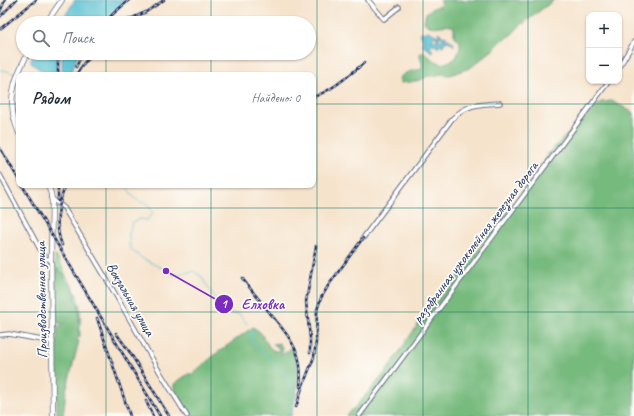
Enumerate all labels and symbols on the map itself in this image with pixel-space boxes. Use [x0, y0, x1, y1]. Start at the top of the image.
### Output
street label: разобранная узкоколейная железная дорога [409, 157, 542, 326]
street label: Производственная улица [32, 240, 51, 359]
street label: Вокзальная улица [103, 259, 159, 340]
callout: Елховка [214, 290, 293, 317]
text: Елховка [242, 295, 286, 314]
text: 1 [221, 296, 228, 312]

